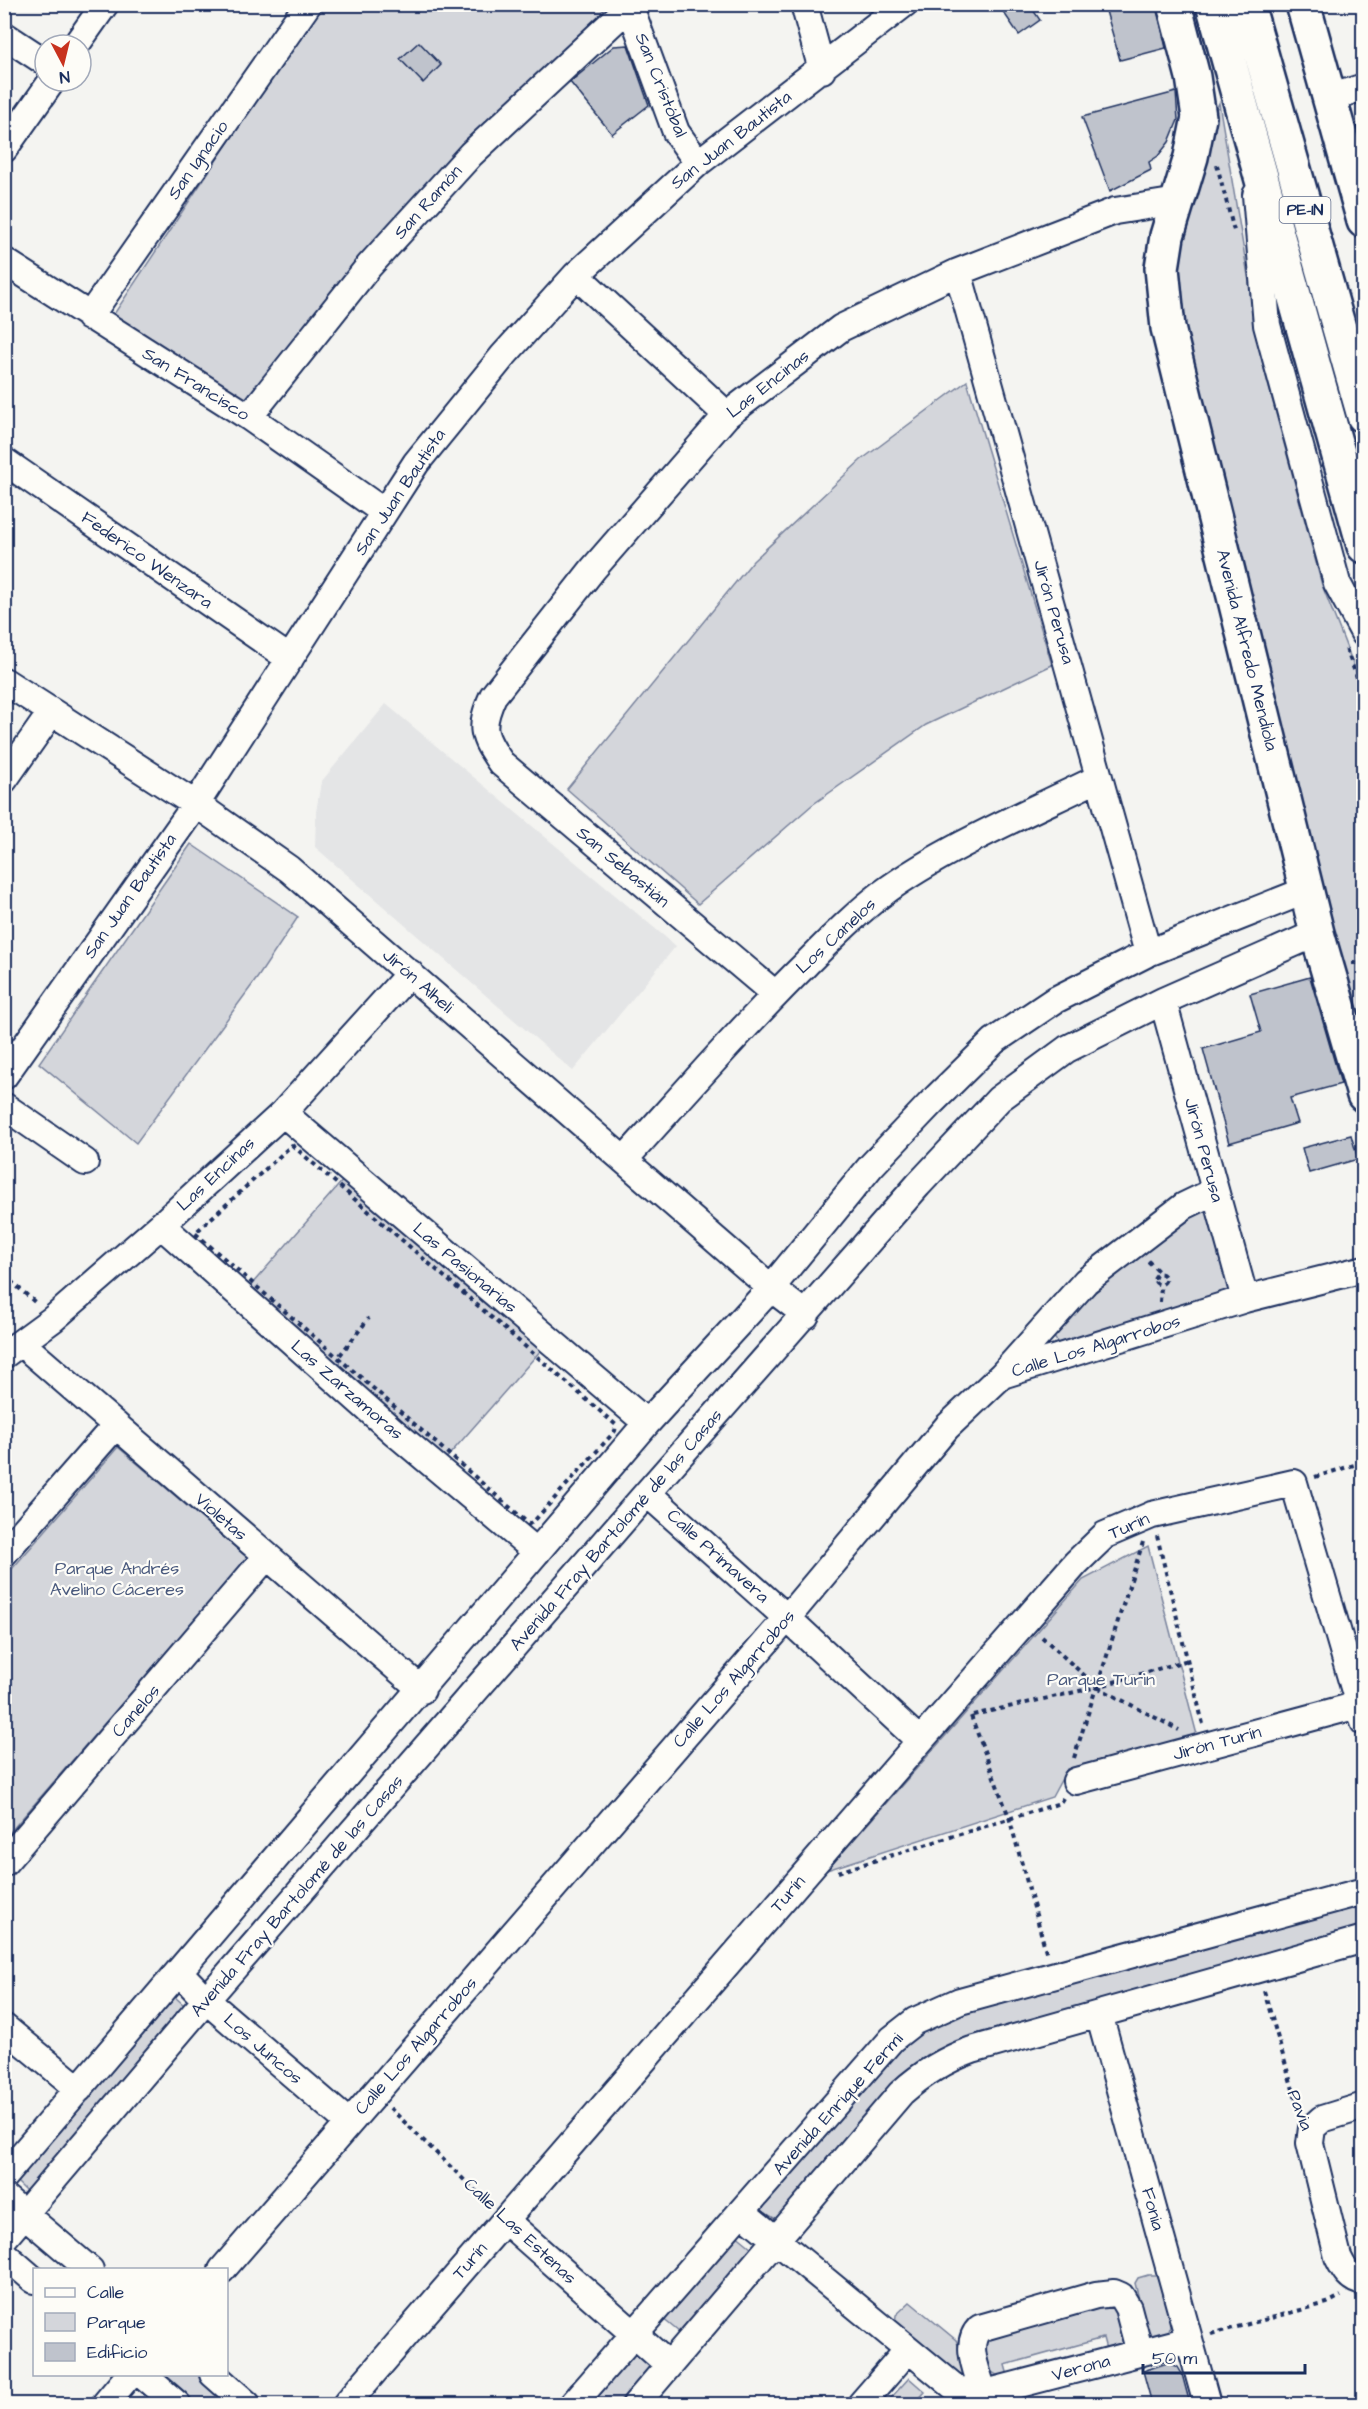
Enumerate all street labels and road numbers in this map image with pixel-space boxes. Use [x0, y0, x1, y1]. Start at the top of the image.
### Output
street label: San Cristóbal [629, 29, 693, 141]
street label: San Juan Bautista [665, 85, 797, 195]
street label: San Ignacio [162, 115, 235, 205]
street label: San Ramón [388, 159, 468, 245]
road number: PE-1N [1280, 197, 1330, 223]
street label: San Francisco [138, 341, 254, 427]
street label: Las Encinas [721, 344, 815, 424]
street label: San Juan Bautista [348, 424, 452, 560]
street label: Federico Wenzara [76, 505, 218, 615]
street label: Avenida Alfredo Mendiola [1210, 547, 1284, 753]
street label: Jirón Perusa [1027, 557, 1081, 667]
street label: San Sebastián [571, 821, 675, 913]
street label: San Juan Bautista [77, 828, 183, 964]
street label: Los Canelos [790, 892, 882, 980]
street label: Jirón Alheli [377, 943, 459, 1019]
street label: Jirón Perusa [1178, 1095, 1230, 1205]
street label: Las Encinas [171, 1131, 261, 1217]
street label: Las Pasionarias [407, 1217, 523, 1319]
street label: Calle Los Algarrobos [1008, 1308, 1184, 1385]
street label: Las Zarzamoras [285, 1334, 409, 1446]
street label: Avenida Fray Bartolomé de las Casas [504, 1404, 729, 1657]
street label: Violetas [189, 1487, 253, 1547]
street label: Calle Primavera [661, 1503, 775, 1609]
street label: Turín [1105, 1506, 1153, 1546]
street label: Calle Los Algarrobos [667, 1605, 802, 1754]
street label: Canelos [106, 1679, 166, 1743]
street label: Jirón Turín [1170, 1719, 1264, 1767]
street label: Avenida Fray Bartolomé de las Casas [185, 1770, 410, 2023]
street label: Turín [765, 1870, 811, 1918]
street label: Calle Los Algarrobos [349, 1972, 484, 2121]
street label: Los Juncos [218, 2008, 308, 2090]
street label: Avenida Enrique Fermi [767, 2027, 909, 2181]
street label: Pavia [1281, 2086, 1319, 2134]
street label: Calle Las Estenas [458, 2172, 582, 2290]
street label: Fonia [1135, 2185, 1171, 2233]
street label: Turín [447, 2237, 493, 2285]
street label: Verona [1049, 2348, 1113, 2388]

